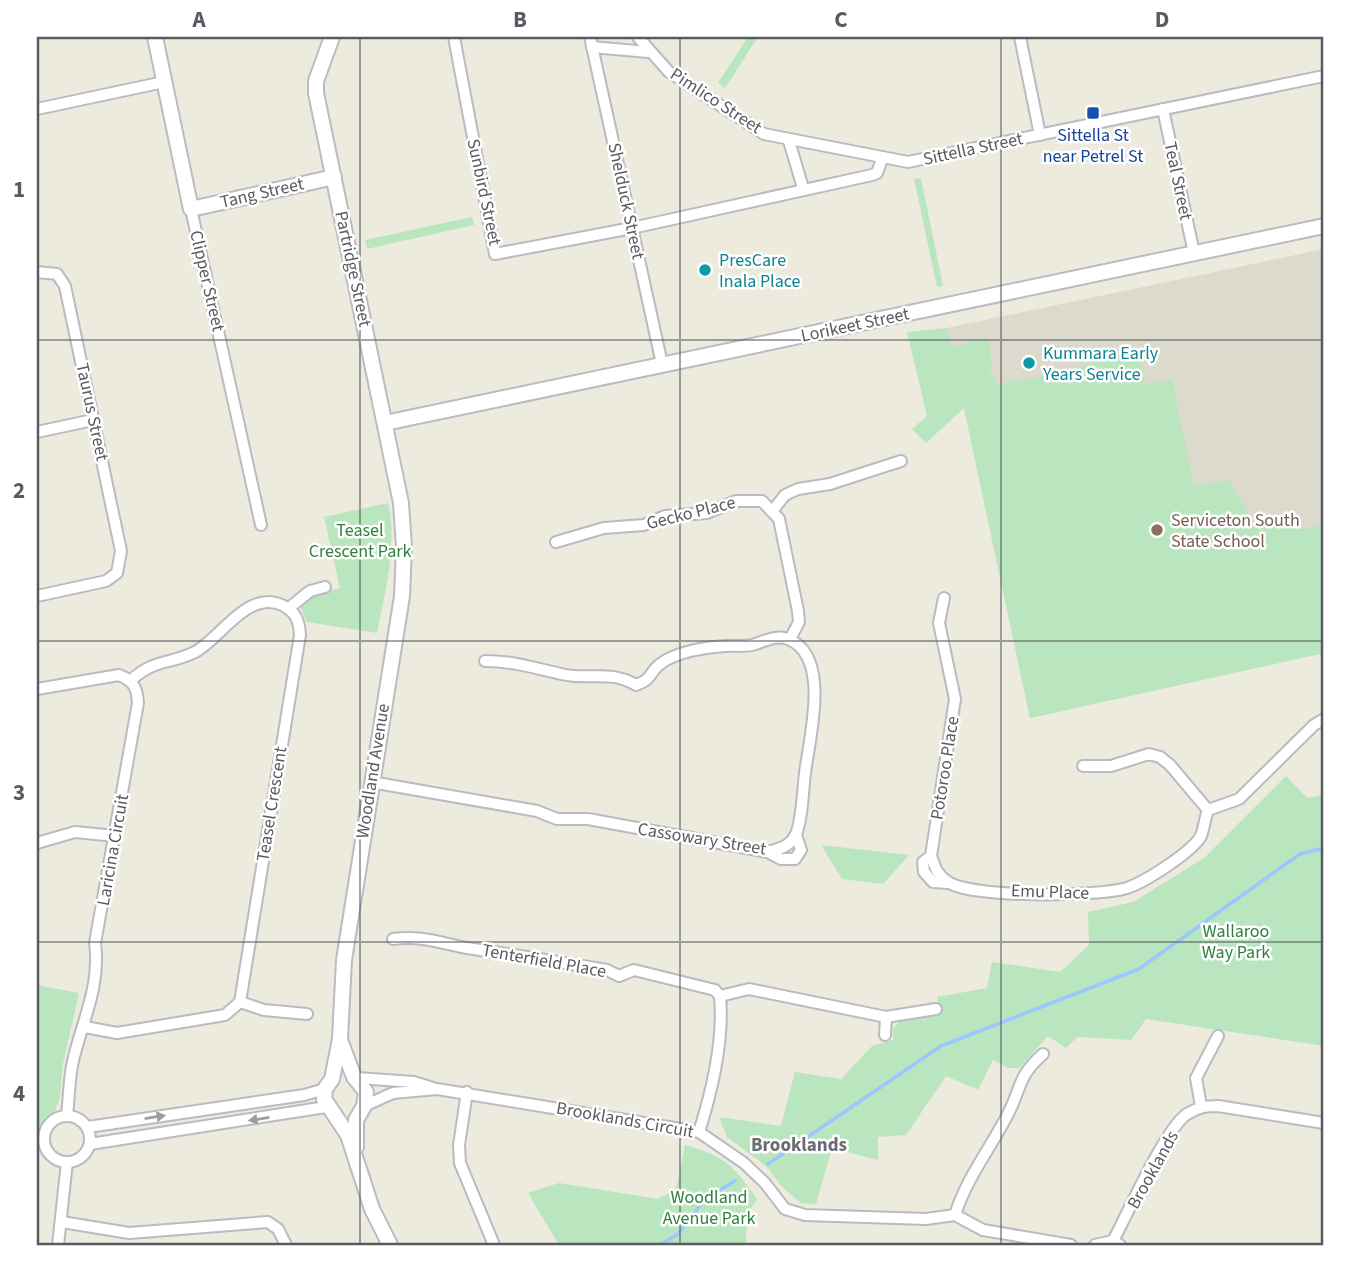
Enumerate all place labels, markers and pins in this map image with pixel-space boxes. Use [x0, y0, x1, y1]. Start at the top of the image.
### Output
marker: Sittella St near Petrel St [1085, 105, 1101, 121]
place label: Sittella St near Petrel St [1043, 123, 1143, 169]
place label: PresCare Inala Place [719, 248, 801, 294]
marker: PresCare Inala Place [697, 262, 713, 278]
place label: Kummara Early Years Service [1042, 341, 1159, 387]
marker: Kummara Early Years Service [1021, 355, 1037, 371]
place label: Serviceton South State School [1171, 508, 1300, 554]
marker: Serviceton South State School [1149, 522, 1165, 538]

